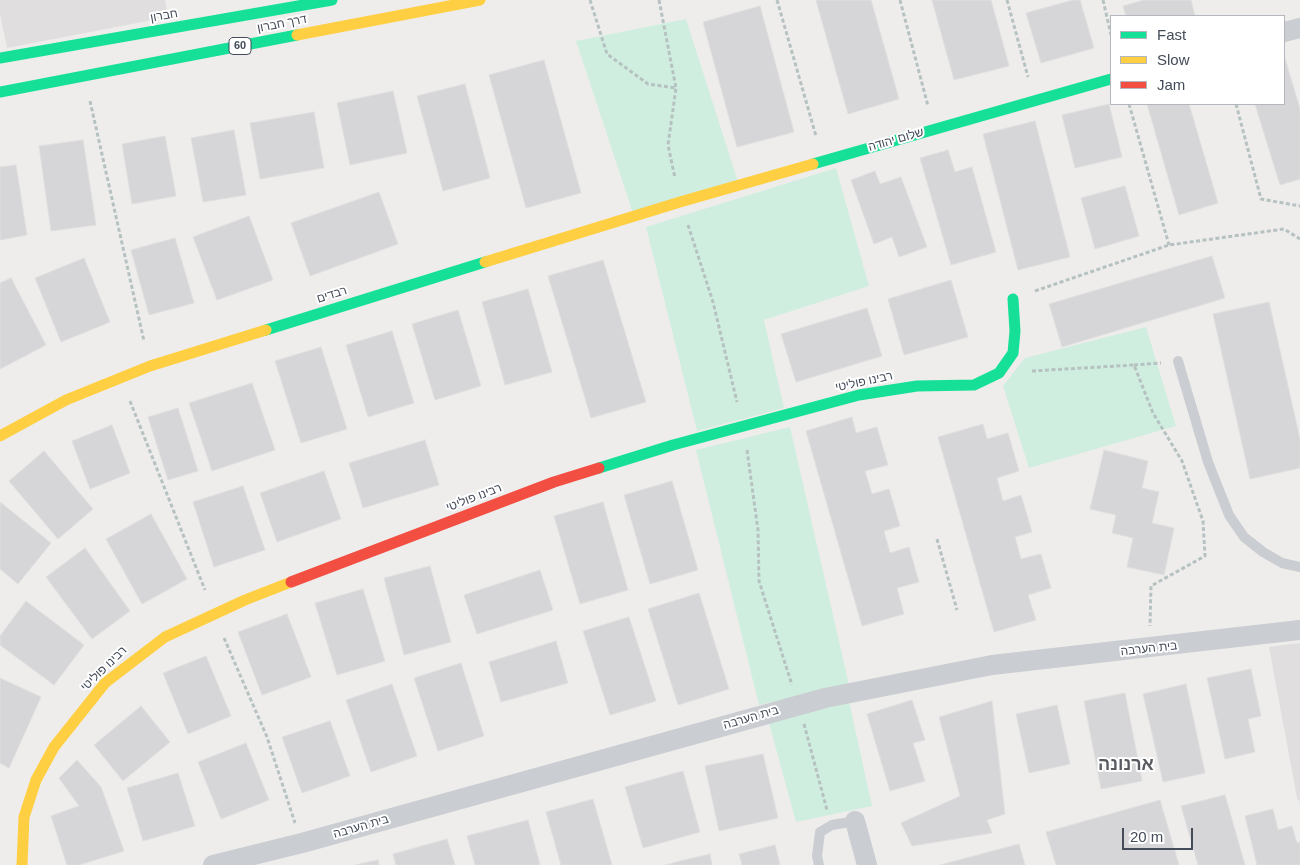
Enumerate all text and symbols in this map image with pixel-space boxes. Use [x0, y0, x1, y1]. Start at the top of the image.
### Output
street label: חברון [149, 7, 179, 25]
street label: דרך חברון [256, 12, 308, 36]
legend [1110, 15, 1285, 105]
text: Fast [1157, 26, 1186, 43]
road number: 60 [229, 37, 251, 54]
text: Slow [1157, 51, 1190, 68]
text: Jam [1157, 76, 1185, 93]
street label: שלום יהודה [867, 125, 925, 155]
street label: רבדים [315, 284, 349, 306]
street label: רבינו פוליטי [834, 369, 894, 395]
street label: רבינו פוליטי [444, 481, 504, 515]
street label: בית הערבה [1120, 639, 1178, 659]
street label: רבינו פוליטי [78, 644, 130, 694]
street label: בית הערבה [722, 703, 780, 733]
district label: ארנונה [1098, 754, 1154, 776]
street label: בית הערבה [332, 812, 390, 842]
scale bar [1125, 818, 1196, 850]
text: 20 m [1130, 828, 1163, 845]

